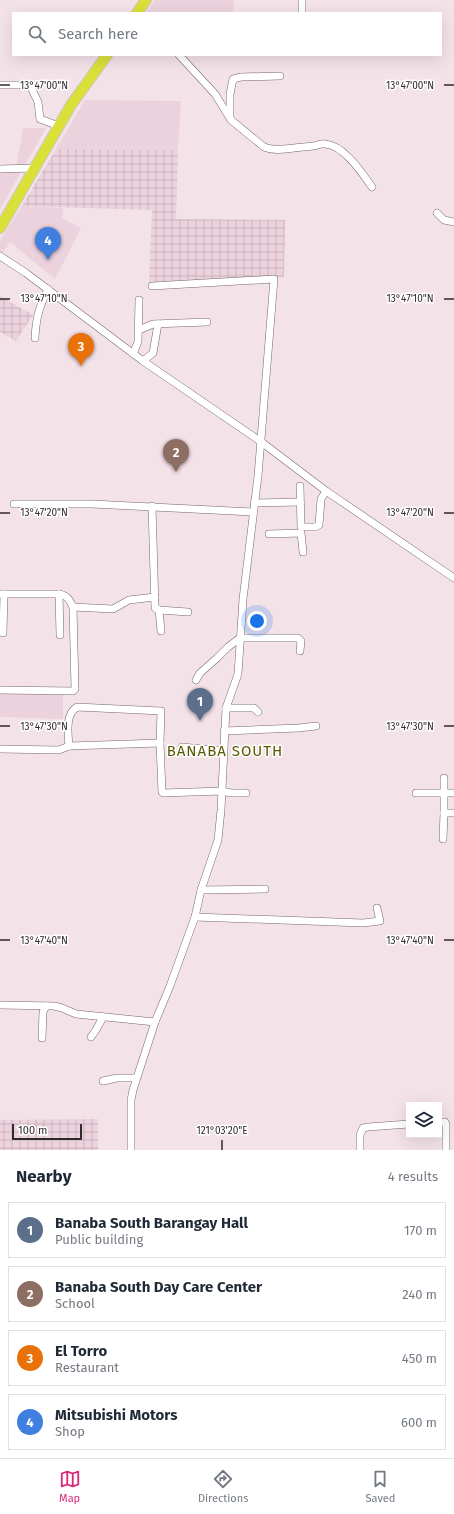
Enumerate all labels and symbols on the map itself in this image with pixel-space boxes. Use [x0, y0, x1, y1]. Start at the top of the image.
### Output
text: 13°47'00"N [20, 80, 68, 92]
text: 13°47'00"N [386, 80, 434, 92]
pin: 4 [35, 227, 61, 260]
text: 13°47'10"N [21, 293, 67, 305]
text: 13°47'10"N [387, 293, 433, 305]
pin: 3 [68, 333, 94, 366]
pin: 2 [163, 439, 189, 472]
text: 13°47'20"N [20, 507, 68, 519]
text: 13°47'20"N [386, 507, 434, 519]
your location [247, 611, 267, 631]
pin: 1 [187, 688, 213, 721]
text: 13°47'30"N [20, 721, 68, 733]
text: 13°47'30"N [386, 721, 434, 733]
district label: BANABA SOUTH [167, 742, 283, 760]
text: 13°47'40"N [20, 935, 68, 947]
text: 13°47'40"N [386, 935, 434, 947]
scale bar [12, 1122, 82, 1141]
text: 121°03'20"E [196, 1125, 248, 1137]

